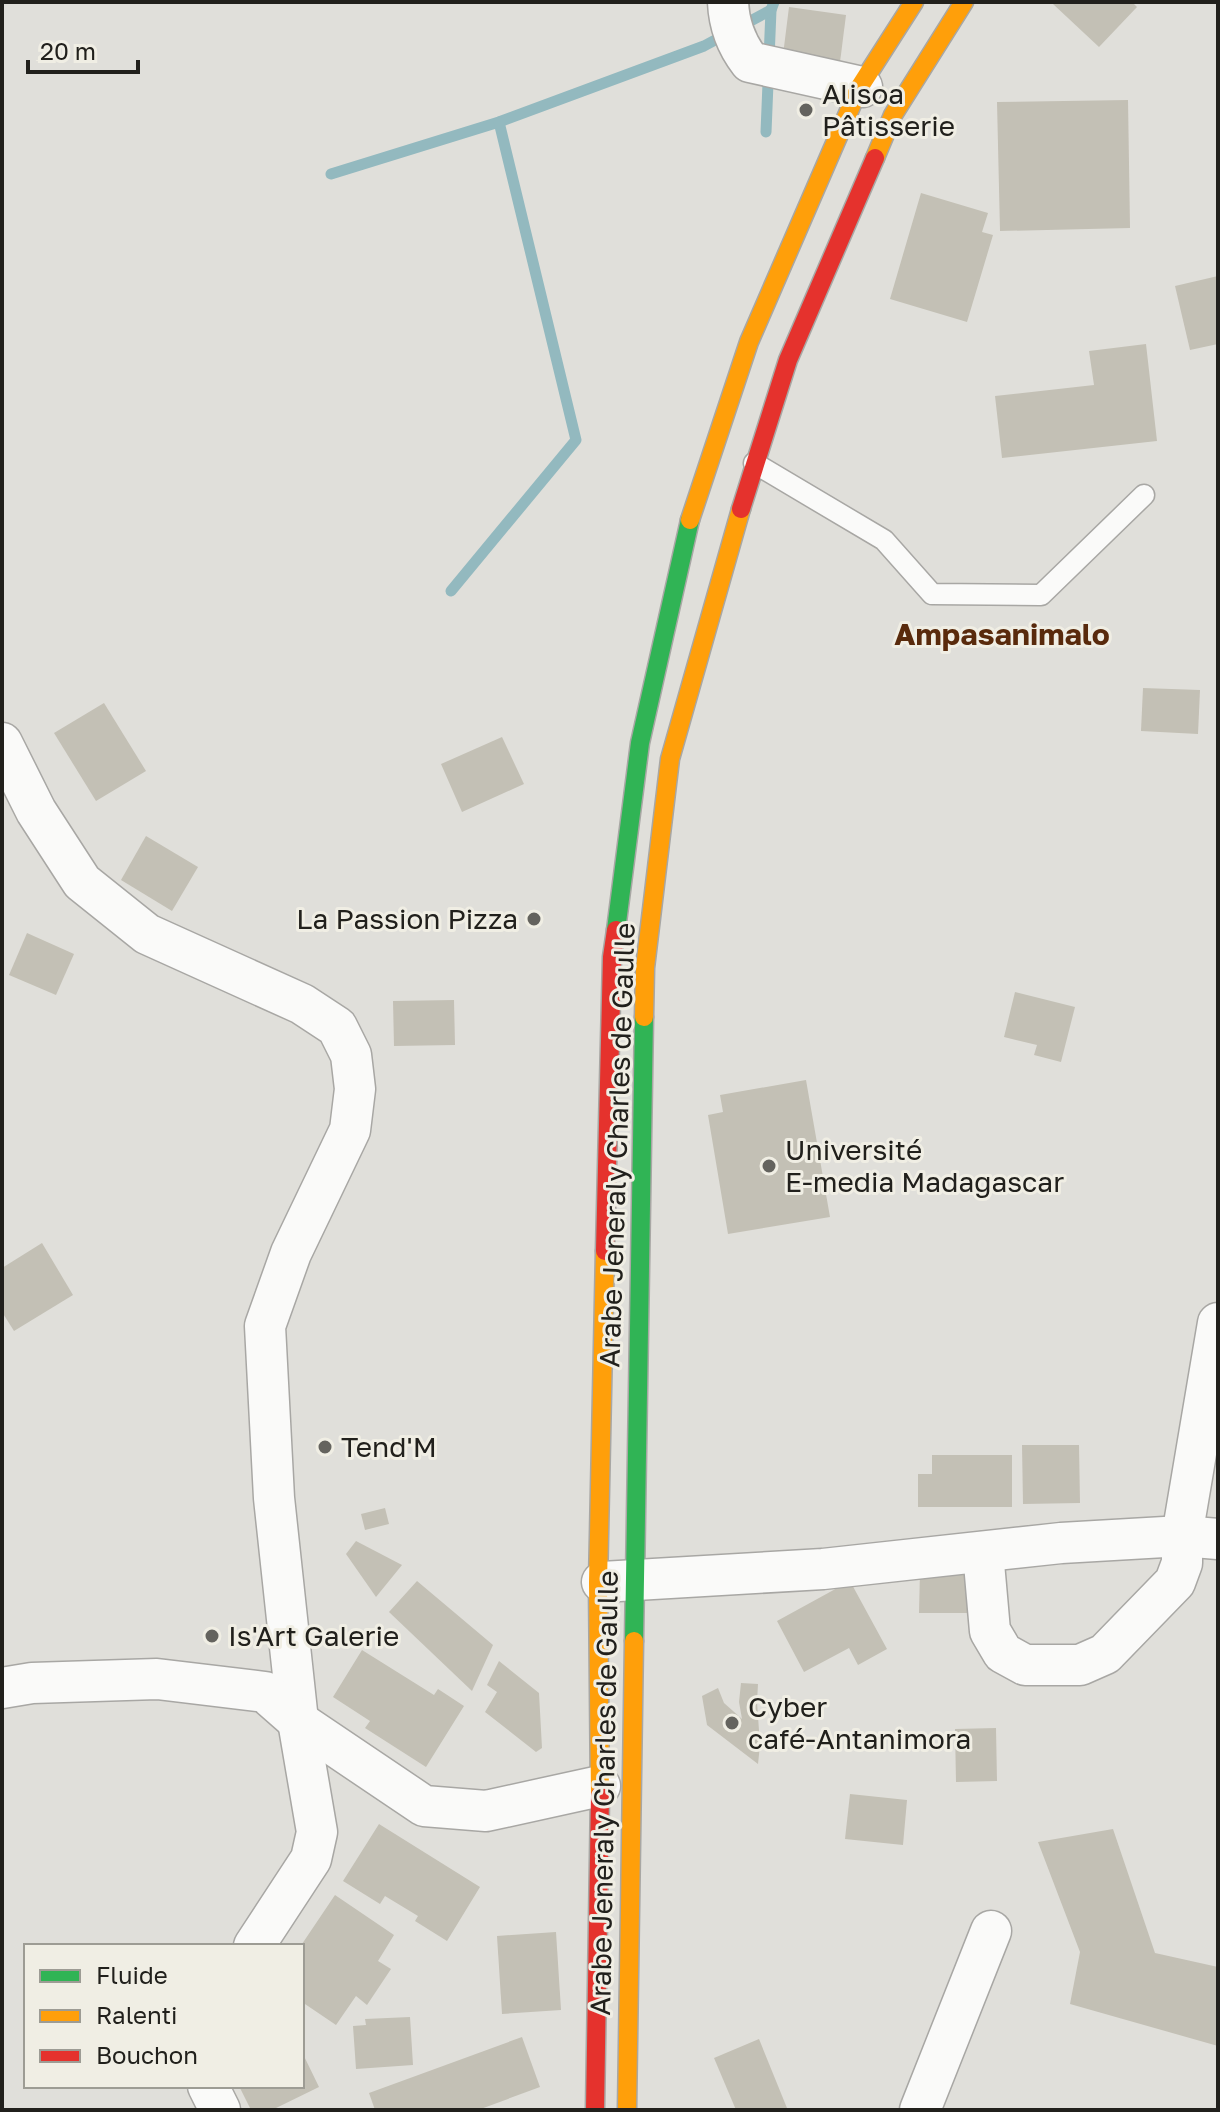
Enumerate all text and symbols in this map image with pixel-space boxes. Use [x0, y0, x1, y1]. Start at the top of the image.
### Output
scale bar [28, 24, 138, 74]
text: 20 m [40, 36, 96, 65]
place label: Alisoa Pâtisserie [822, 77, 955, 142]
marker: Alisoa Pâtisserie [797, 101, 815, 119]
district label: Ampasanimalo [894, 616, 1110, 652]
place label: La Passion Pizza [296, 902, 518, 935]
marker: La Passion Pizza [525, 910, 543, 928]
street label: Arabe Jeneraly Charles de Gaulle [592, 922, 641, 1368]
place label: Université E-media Madagascar [785, 1133, 1064, 1198]
marker: Université E-media Madagascar [760, 1157, 778, 1175]
place label: Tend'M [341, 1430, 437, 1463]
marker: Tend'M [316, 1438, 334, 1456]
street label: Arabe Jeneraly Charles de Gaulle [583, 1570, 624, 2016]
place label: Is'Art Galerie [228, 1619, 399, 1652]
marker: Is'Art Galerie [203, 1627, 221, 1645]
place label: Cyber café-Antanimora [748, 1690, 971, 1755]
marker: Cyber café-Antanimora [723, 1714, 741, 1732]
legend [24, 1944, 304, 2088]
text: Fluide [96, 1960, 168, 1989]
text: Ralenti [96, 2000, 178, 2029]
text: Bouchon [96, 2040, 198, 2069]

